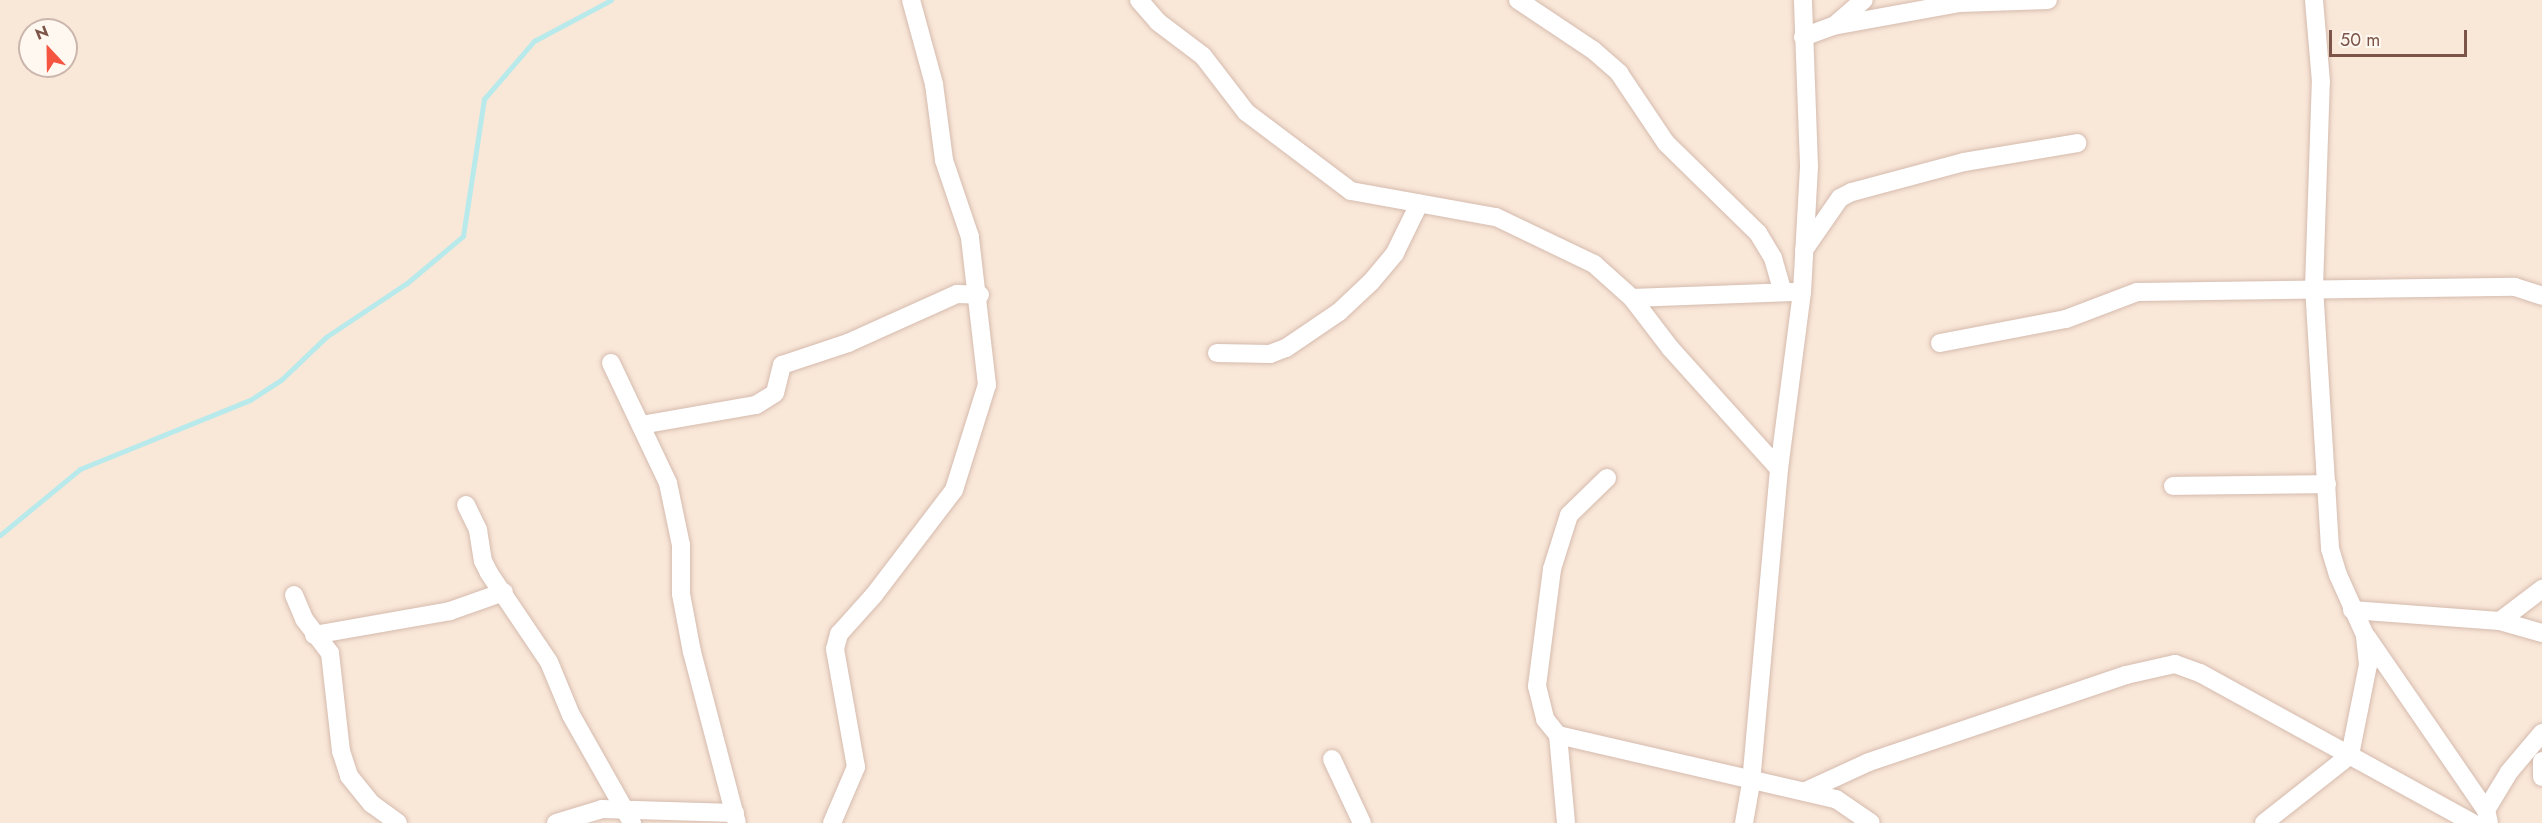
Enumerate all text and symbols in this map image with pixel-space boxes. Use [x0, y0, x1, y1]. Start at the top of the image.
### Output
north arrow [18, 18, 78, 78]
scale bar [2332, 18, 2470, 56]
text: N [32, 20, 52, 46]
text: 50 m [2340, 27, 2380, 53]

